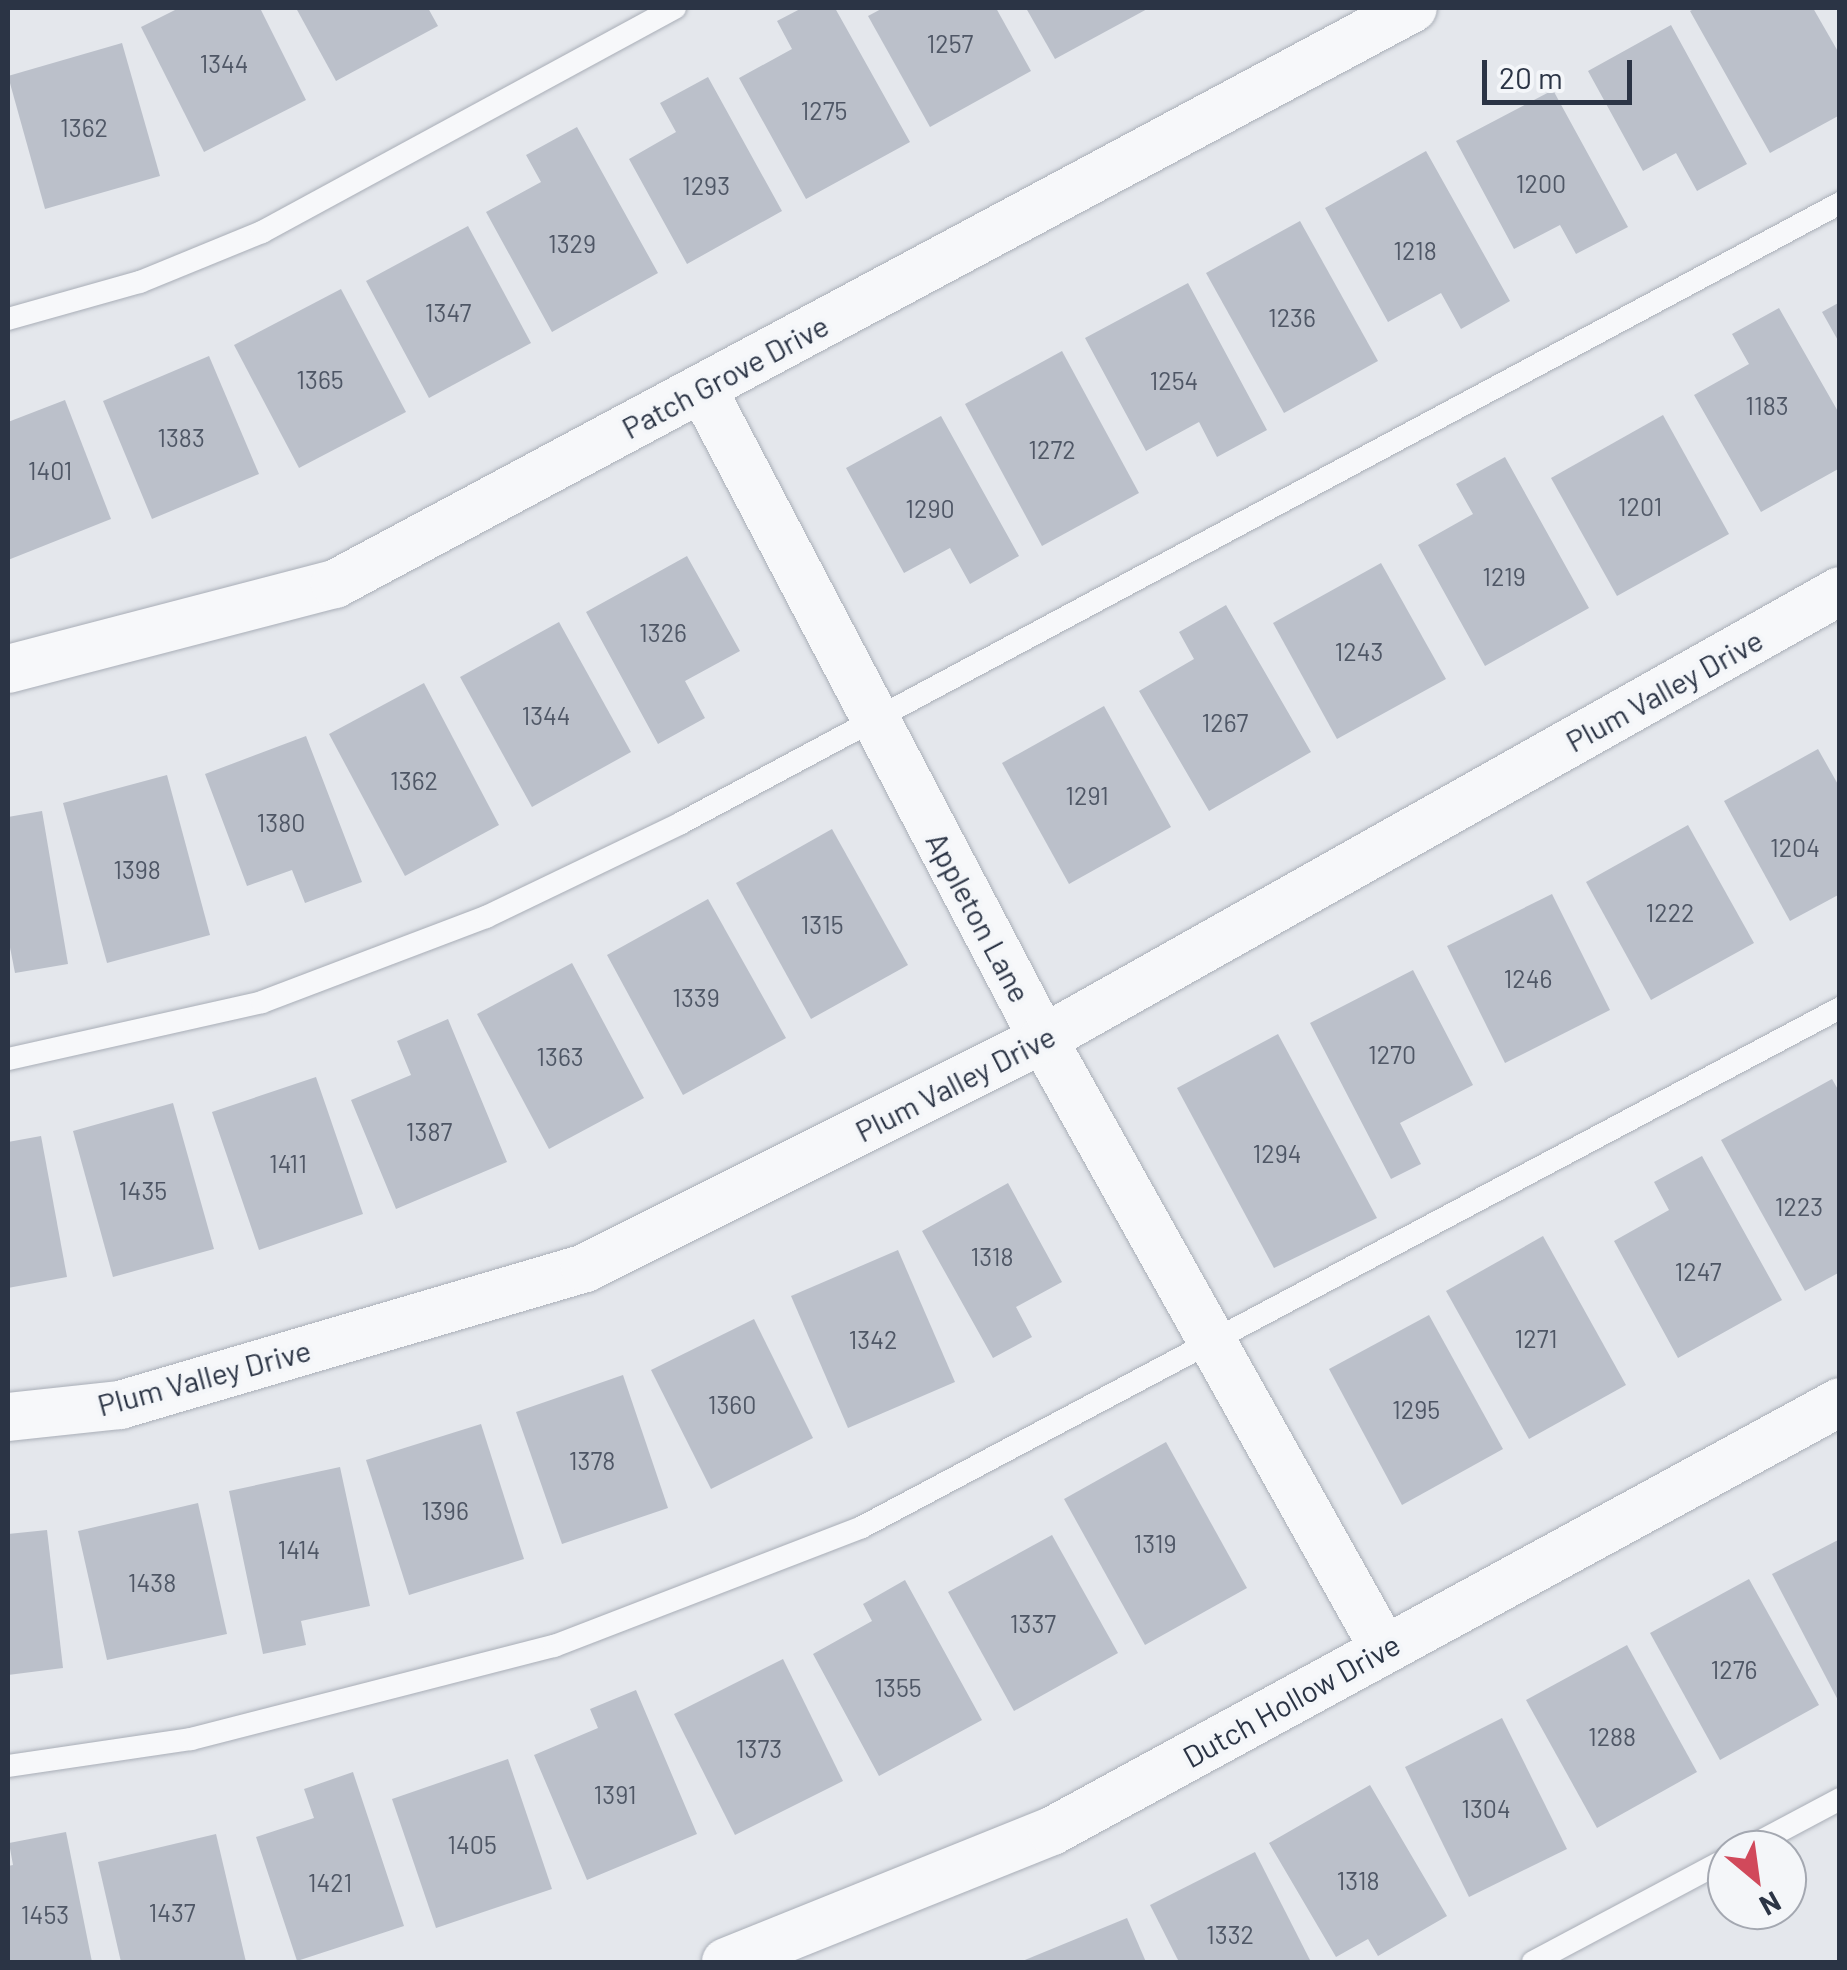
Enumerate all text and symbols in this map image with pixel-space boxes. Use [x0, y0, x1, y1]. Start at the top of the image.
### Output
house number: 1257 [927, 28, 973, 58]
scale bar [1487, 40, 1637, 102]
house number: 1344 [199, 48, 249, 78]
text: 20 m [1499, 59, 1563, 95]
house number: 1275 [801, 95, 847, 125]
house number: 1362 [60, 112, 108, 142]
house number: 1200 [1516, 168, 1566, 198]
house number: 1293 [682, 170, 730, 200]
house number: 1329 [548, 228, 596, 258]
house number: 1218 [1393, 235, 1437, 265]
house number: 1347 [425, 297, 471, 327]
house number: 1236 [1268, 302, 1316, 332]
street label: Patch Grove Drive [616, 306, 834, 446]
house number: 1365 [296, 364, 344, 394]
house number: 1254 [1150, 365, 1198, 395]
house number: 1183 [1745, 390, 1789, 420]
house number: 1383 [157, 422, 205, 452]
house number: 1272 [1028, 434, 1076, 464]
house number: 1401 [28, 455, 72, 485]
house number: 1201 [1618, 491, 1662, 521]
house number: 1290 [905, 493, 955, 523]
house number: 1219 [1482, 561, 1526, 591]
house number: 1326 [639, 617, 687, 647]
street label: Plum Valley Drive [1559, 621, 1769, 759]
house number: 1243 [1335, 636, 1383, 666]
house number: 1344 [521, 700, 571, 730]
house number: 1267 [1202, 707, 1248, 737]
house number: 1362 [390, 765, 438, 795]
house number: 1291 [1065, 780, 1109, 810]
house number: 1380 [257, 807, 305, 837]
street label: Appleton Lane [919, 826, 1039, 1008]
house number: 1204 [1770, 832, 1820, 862]
house number: 1398 [113, 854, 161, 884]
house number: 1222 [1646, 897, 1694, 927]
house number: 1315 [800, 909, 844, 939]
house number: 1246 [1504, 963, 1552, 993]
house number: 1339 [672, 982, 720, 1012]
street label: Plum Valley Drive [849, 1017, 1061, 1149]
house number: 1270 [1368, 1039, 1416, 1069]
house number: 1363 [536, 1041, 584, 1071]
house number: 1387 [406, 1116, 452, 1146]
house number: 1294 [1253, 1138, 1301, 1168]
house number: 1411 [269, 1148, 307, 1178]
house number: 1435 [119, 1175, 167, 1205]
house number: 1223 [1775, 1191, 1823, 1221]
house number: 1318 [970, 1241, 1014, 1271]
house number: 1247 [1675, 1256, 1721, 1286]
house number: 1271 [1515, 1323, 1557, 1353]
house number: 1342 [849, 1324, 897, 1354]
street label: Plum Valley Drive [93, 1331, 315, 1423]
house number: 1360 [708, 1389, 756, 1419]
house number: 1295 [1392, 1394, 1440, 1424]
house number: 1378 [569, 1445, 615, 1475]
house number: 1396 [421, 1495, 469, 1525]
house number: 1319 [1133, 1528, 1177, 1558]
house number: 1414 [278, 1534, 320, 1564]
house number: 1438 [128, 1567, 176, 1597]
house number: 1337 [1010, 1608, 1056, 1638]
street label: Dutch Hollow Drive [1176, 1625, 1406, 1775]
house number: 1276 [1711, 1654, 1757, 1684]
house number: 1355 [874, 1672, 922, 1702]
house number: 1288 [1588, 1721, 1636, 1751]
house number: 1373 [736, 1733, 782, 1763]
house number: 1391 [594, 1779, 636, 1809]
house number: 1304 [1461, 1793, 1511, 1823]
house number: 1405 [447, 1829, 497, 1859]
north arrow [1707, 1830, 1807, 1930]
house number: 1318 [1336, 1865, 1380, 1895]
house number: 1421 [308, 1867, 352, 1897]
text: N [1754, 1885, 1787, 1924]
house number: 1437 [148, 1897, 196, 1927]
house number: 1453 [21, 1899, 69, 1929]
house number: 1332 [1206, 1919, 1254, 1949]

